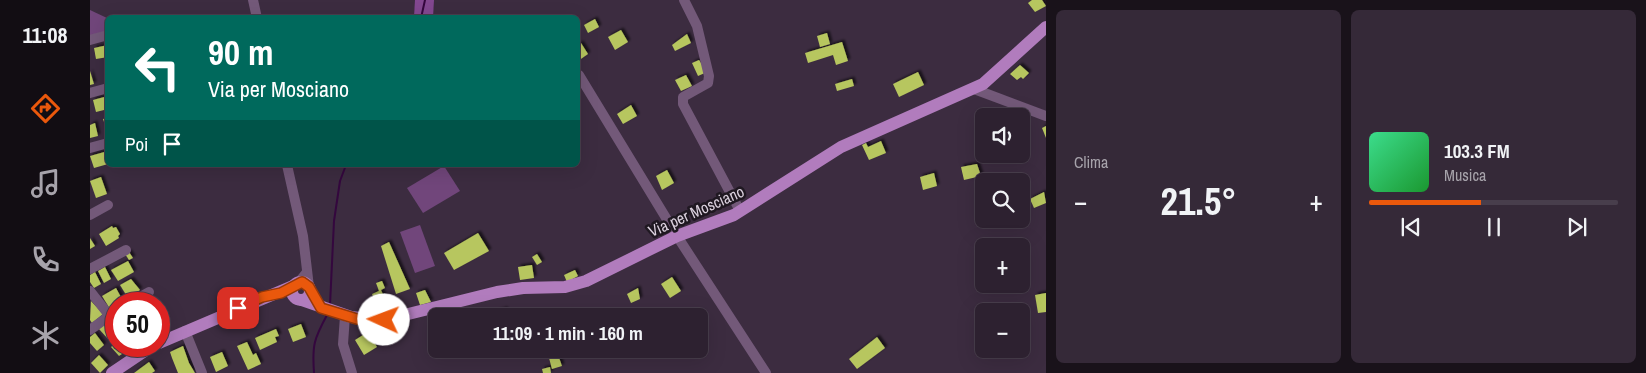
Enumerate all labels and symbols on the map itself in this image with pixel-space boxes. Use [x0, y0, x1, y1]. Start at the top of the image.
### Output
street label: Via per Mosciano [645, 180, 747, 242]
pin [217, 287, 259, 329]
speed limit sign: 50 [105, 292, 170, 357]
position arrow [357, 293, 409, 345]

